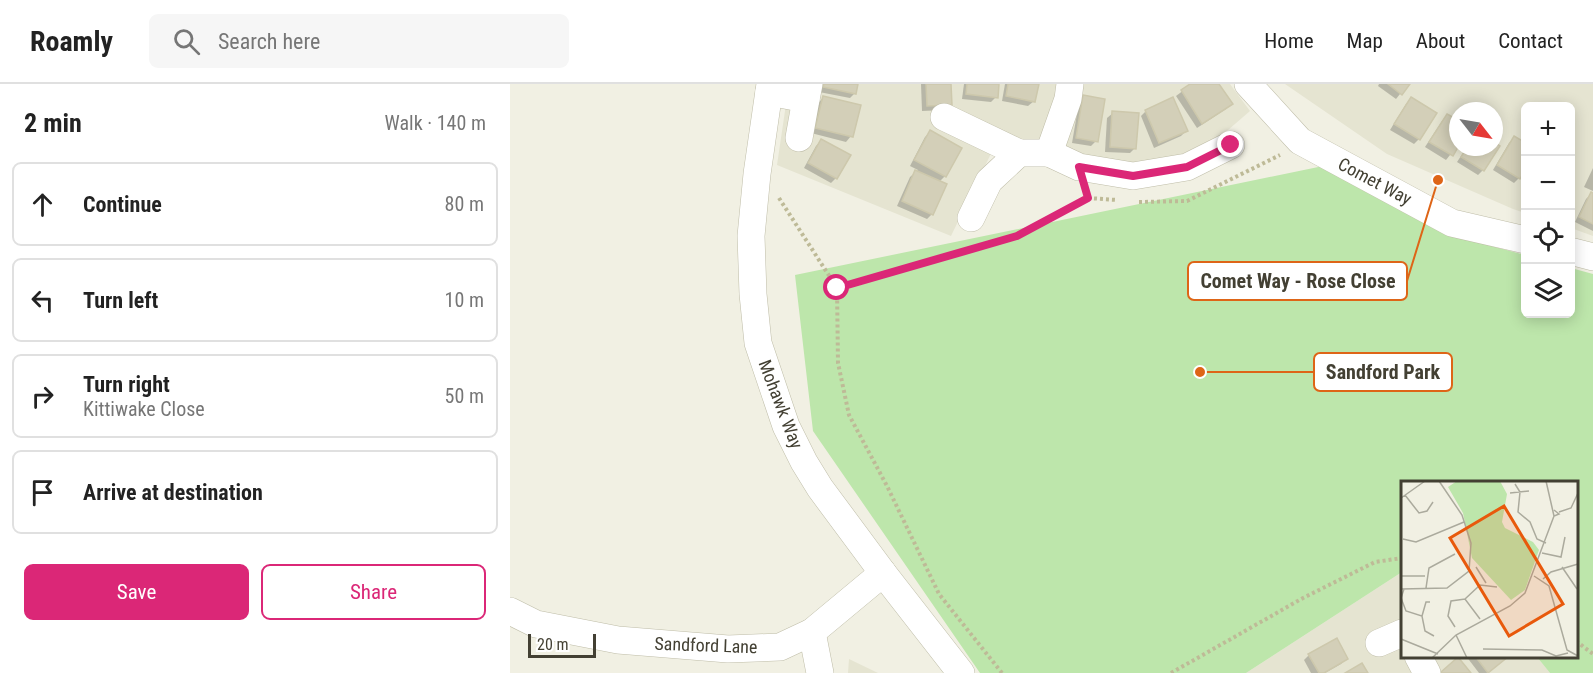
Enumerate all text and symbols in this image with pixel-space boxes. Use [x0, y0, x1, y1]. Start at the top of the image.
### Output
search box [149, 14, 569, 68]
text: Roamly [30, 25, 113, 58]
icon: search [170, 25, 203, 58]
text: Search here [218, 29, 320, 54]
text: Home [1264, 29, 1314, 53]
text: Map [1347, 29, 1383, 53]
text: About [1416, 29, 1465, 53]
text: Contact [1498, 29, 1563, 53]
north arrow [1449, 102, 1503, 156]
map controls [1521, 102, 1575, 318]
button: + [1521, 102, 1575, 156]
text: 2 min [24, 108, 82, 138]
text: Walk · 140 m [385, 111, 486, 135]
route end [1217, 131, 1243, 157]
street label: Comet Way [1335, 153, 1416, 209]
button: − [1521, 156, 1575, 210]
icon: ahead [26, 188, 59, 221]
text: Continue [83, 192, 162, 217]
text: 80 m [445, 192, 484, 216]
button: locate [1521, 210, 1575, 264]
callout: Comet Way - Rose Close [1188, 262, 1407, 300]
button: layers [1521, 264, 1575, 318]
text: Comet Way - Rose Close [1200, 269, 1396, 293]
route start [823, 274, 849, 300]
icon: left [26, 284, 59, 317]
text: Turn left [83, 288, 158, 313]
text: 10 m [445, 288, 484, 312]
callout: Sandford Park [1314, 353, 1452, 391]
street label: Mohawk Way [754, 357, 808, 452]
text: Sandford Park [1326, 360, 1441, 384]
text: Turn right [83, 372, 170, 397]
icon: right [26, 380, 59, 413]
text: 50 m [445, 384, 484, 408]
text: Kittiwake Close [83, 397, 205, 421]
icon: arrive [26, 476, 59, 509]
text: Arrive at destination [83, 480, 263, 505]
inset map [1401, 481, 1578, 658]
button: Save [24, 564, 249, 620]
button: Share [261, 564, 486, 620]
scale bar [528, 631, 596, 658]
street label: Sandford Lane [654, 633, 758, 657]
text: 20 m [537, 635, 569, 654]

